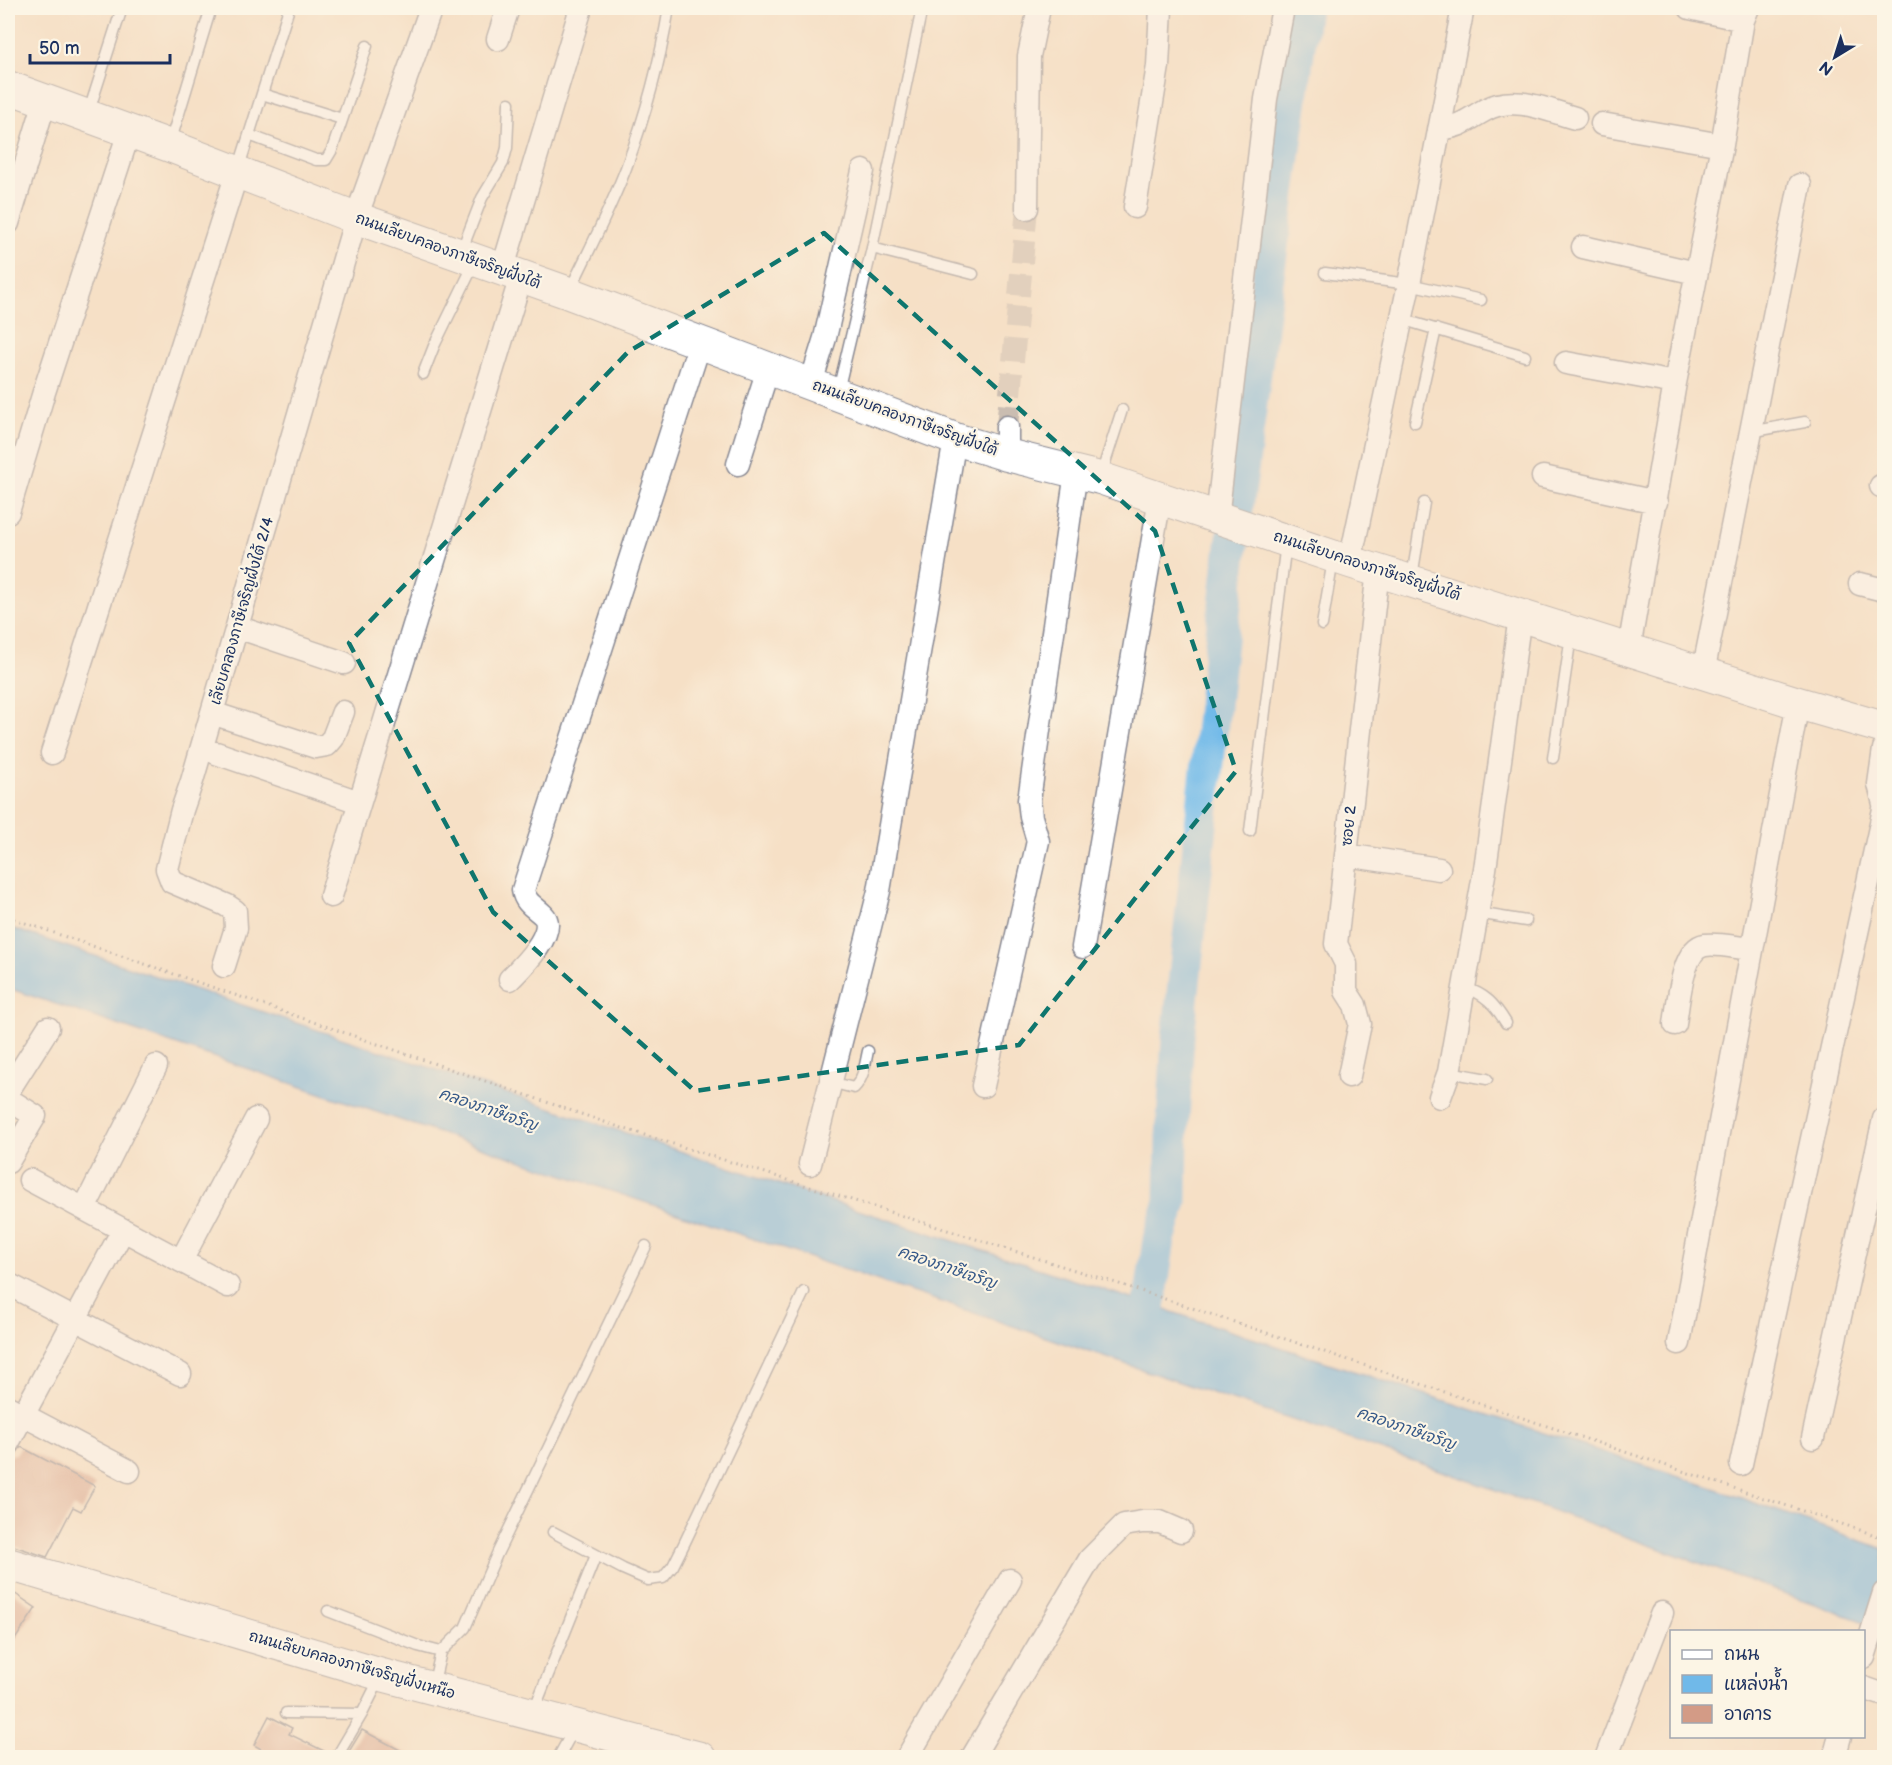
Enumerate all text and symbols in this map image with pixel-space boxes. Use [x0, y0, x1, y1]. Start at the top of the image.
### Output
scale bar [30, 27, 170, 65]
north arrow [1805, 27, 1865, 87]
text: 50 m [39, 38, 80, 59]
text: N [1816, 56, 1837, 79]
street label: ถนนเลียบคลองภาษีเจริญฝั่งใต้ [353, 205, 545, 293]
street label: ถนนเลียบคลองภาษีเจริญฝั่งใต้ [810, 372, 1002, 460]
street label: เลียบคลองภาษีเจริญฝั่งใต้ 2/4 [202, 514, 278, 707]
street label: ถนนเลียบคลองภาษีเจริญฝั่งใต้ [1271, 523, 1464, 605]
street label: ซอย 2 [1337, 805, 1361, 847]
water label: คลองภาษีเจริญ [436, 1083, 542, 1136]
water label: คลองภาษีเจริญ [895, 1241, 1001, 1294]
water label: คลองภาษีเจริญ [1354, 1402, 1460, 1455]
street label: ถนนเลียบคลองภาษีเจริญฝั่งเหนือ [247, 1622, 458, 1704]
legend [1670, 1630, 1865, 1738]
text: ถนน [1724, 1644, 1759, 1665]
text: แหล่งน้ำ [1724, 1667, 1788, 1695]
text: อาคาร [1724, 1704, 1772, 1725]

